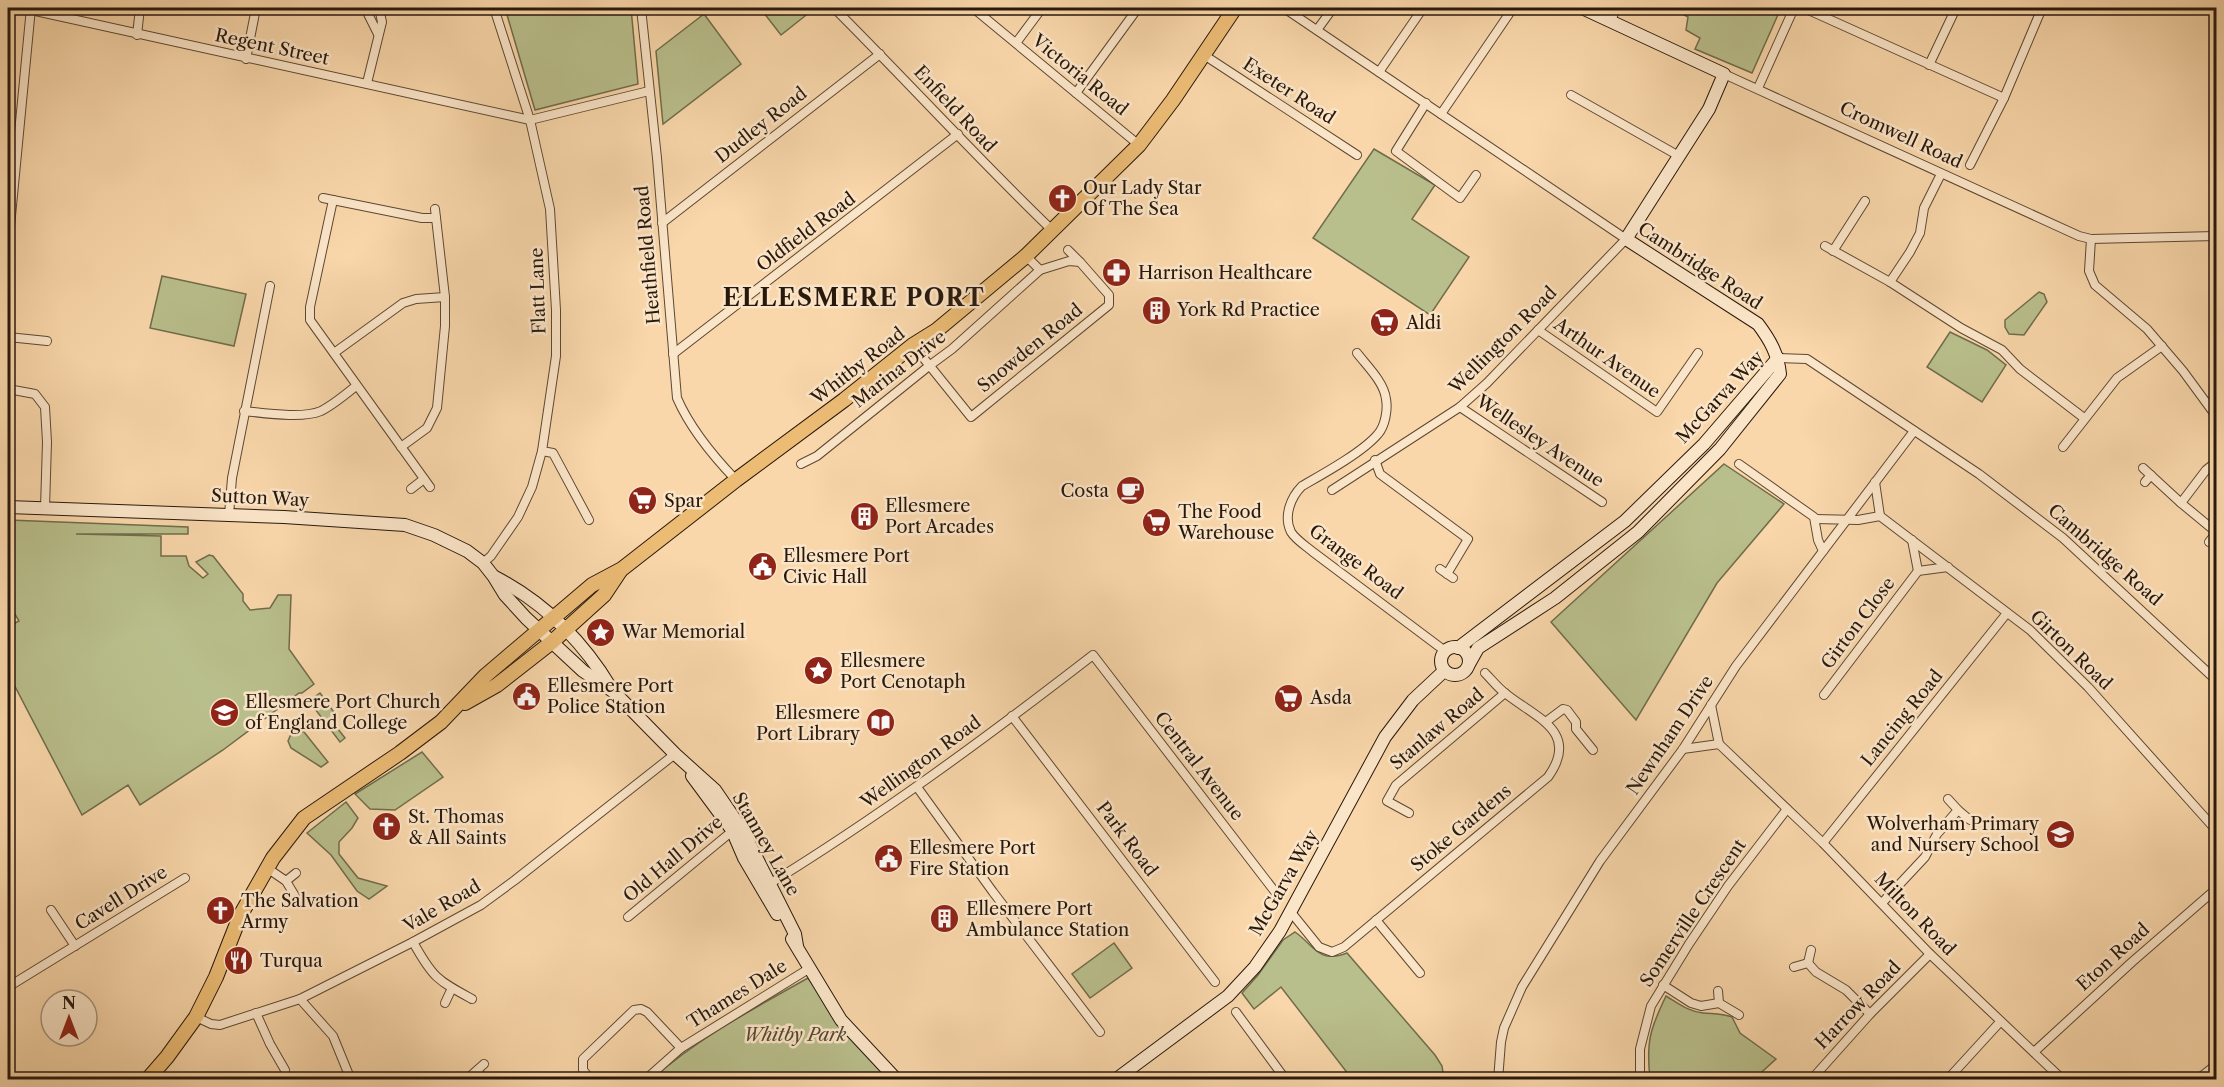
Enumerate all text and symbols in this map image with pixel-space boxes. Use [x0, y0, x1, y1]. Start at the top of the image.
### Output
street label: Regent Street [213, 24, 332, 70]
street label: Victoria Road [1027, 29, 1132, 120]
street label: Exeter Road [1239, 53, 1339, 129]
street label: Enfield Road [909, 61, 1001, 157]
street label: Dudley Road [711, 82, 811, 168]
street label: Cromwell Road [1836, 97, 1966, 173]
place label: Our Lady Star Of The Sea [1083, 177, 1202, 220]
church icon: Our Lady Star Of The Sea [1046, 182, 1078, 214]
street label: Heathfield Road [631, 185, 665, 325]
street label: Oldfield Road [752, 188, 860, 276]
street label: Cambridge Road [1634, 218, 1766, 314]
street label: Flatt Lane [525, 247, 551, 335]
pharmacy icon: Harrison Healthcare [1101, 257, 1133, 289]
place label: Harrison Healthcare [1138, 262, 1312, 284]
street label: Wellington Road [1444, 282, 1561, 399]
district label: ELLESMERE PORT [723, 283, 985, 312]
building icon: York Rd Practice [1140, 294, 1172, 326]
street label: Snowden Road [973, 299, 1087, 397]
place label: York Rd Practice [1176, 299, 1320, 321]
supermarket icon: Aldi [1369, 307, 1401, 339]
place label: Aldi [1405, 312, 1442, 334]
street label: Arthur Avenue [1549, 313, 1664, 403]
street label: Whitby Road [806, 323, 909, 410]
street label: Marina Drive [848, 326, 950, 412]
street label: McGarva Way [1672, 345, 1769, 448]
street label: Wellesley Avenue [1471, 390, 1608, 492]
cafe icon: Costa [1114, 475, 1146, 507]
place label: Costa [1060, 480, 1109, 502]
street label: Sutton Way [210, 484, 311, 512]
supermarket icon: Spar [627, 485, 659, 517]
place label: Spar [664, 490, 703, 512]
place label: Ellesmere Port Arcades [885, 495, 994, 538]
building icon: Ellesmere Port Arcades [848, 500, 880, 532]
street label: Cambridge Road [2044, 500, 2167, 611]
place label: The Food Warehouse [1177, 501, 1274, 544]
supermarket icon: The Food Warehouse [1141, 506, 1173, 538]
street label: Grange Road [1305, 520, 1407, 604]
place label: Ellesmere Port Civic Hall [783, 545, 910, 588]
public building icon: Ellesmere Port Civic Hall [746, 550, 778, 582]
street label: Girton Close [1816, 573, 1900, 673]
street label: Girton Road [2025, 605, 2117, 695]
place icon: War Memorial [585, 616, 617, 648]
place label: War Memorial [621, 621, 745, 643]
place label: Ellesmere Port Cenotaph [840, 650, 966, 693]
place icon: Ellesmere Port Cenotaph [803, 655, 835, 687]
street label: Lancing Road [1856, 665, 1948, 771]
street label: Newnham Drive [1622, 671, 1718, 799]
place label: Ellesmere Port Police Station [547, 675, 674, 718]
public building icon: Ellesmere Port Police Station [510, 680, 542, 712]
supermarket icon: Asda [1273, 682, 1305, 714]
street label: Stanlaw Road [1386, 683, 1488, 775]
place label: Asda [1309, 687, 1352, 709]
place label: Ellesmere Port Church of England College [245, 691, 441, 734]
school or university icon: Ellesmere Port Church of England College [208, 696, 240, 728]
place label: Ellesmere Port Library [756, 702, 861, 745]
library icon: Ellesmere Port Library [865, 707, 897, 739]
street label: Central Avenue [1150, 707, 1248, 825]
street label: Wellington Road [856, 711, 985, 814]
street label: Stoke Gardens [1406, 780, 1516, 876]
street label: Stanney Lane [728, 788, 804, 900]
street label: Park Road [1092, 797, 1162, 881]
place label: St. Thomas & All Saints [408, 806, 507, 849]
church icon: St. Thomas & All Saints [371, 811, 403, 843]
street label: Old Hall Drive [619, 811, 727, 907]
place label: Wolverham Primary and Nursery School [1866, 813, 2040, 856]
school or university icon: Wolverham Primary and Nursery School [2044, 818, 2076, 850]
street label: McGarva Way [1245, 825, 1324, 940]
street label: Somerville Crescent [1635, 834, 1751, 991]
place label: Ellesmere Port Fire Station [909, 837, 1036, 880]
public building icon: Ellesmere Port Fire Station [872, 842, 904, 874]
street label: Cavell Drive [71, 861, 171, 935]
street label: Milton Road [1870, 868, 1960, 960]
street label: Vale Road [399, 875, 485, 937]
place label: The Salvation Army [240, 890, 359, 933]
church icon: The Salvation Army [204, 895, 236, 927]
place label: Ellesmere Port Ambulance Station [965, 898, 1129, 941]
building icon: Ellesmere Port Ambulance Station [929, 903, 961, 935]
street label: Eton Road [2072, 919, 2154, 995]
restaurant icon: Turqua [223, 945, 255, 977]
place label: Turqua [260, 950, 323, 972]
street label: Thames Dale [683, 955, 791, 1033]
street label: Harrow Road [1811, 956, 1905, 1054]
north arrow [39, 988, 99, 1048]
text: N [62, 993, 76, 1013]
park label: Whitby Park [744, 1024, 847, 1046]

